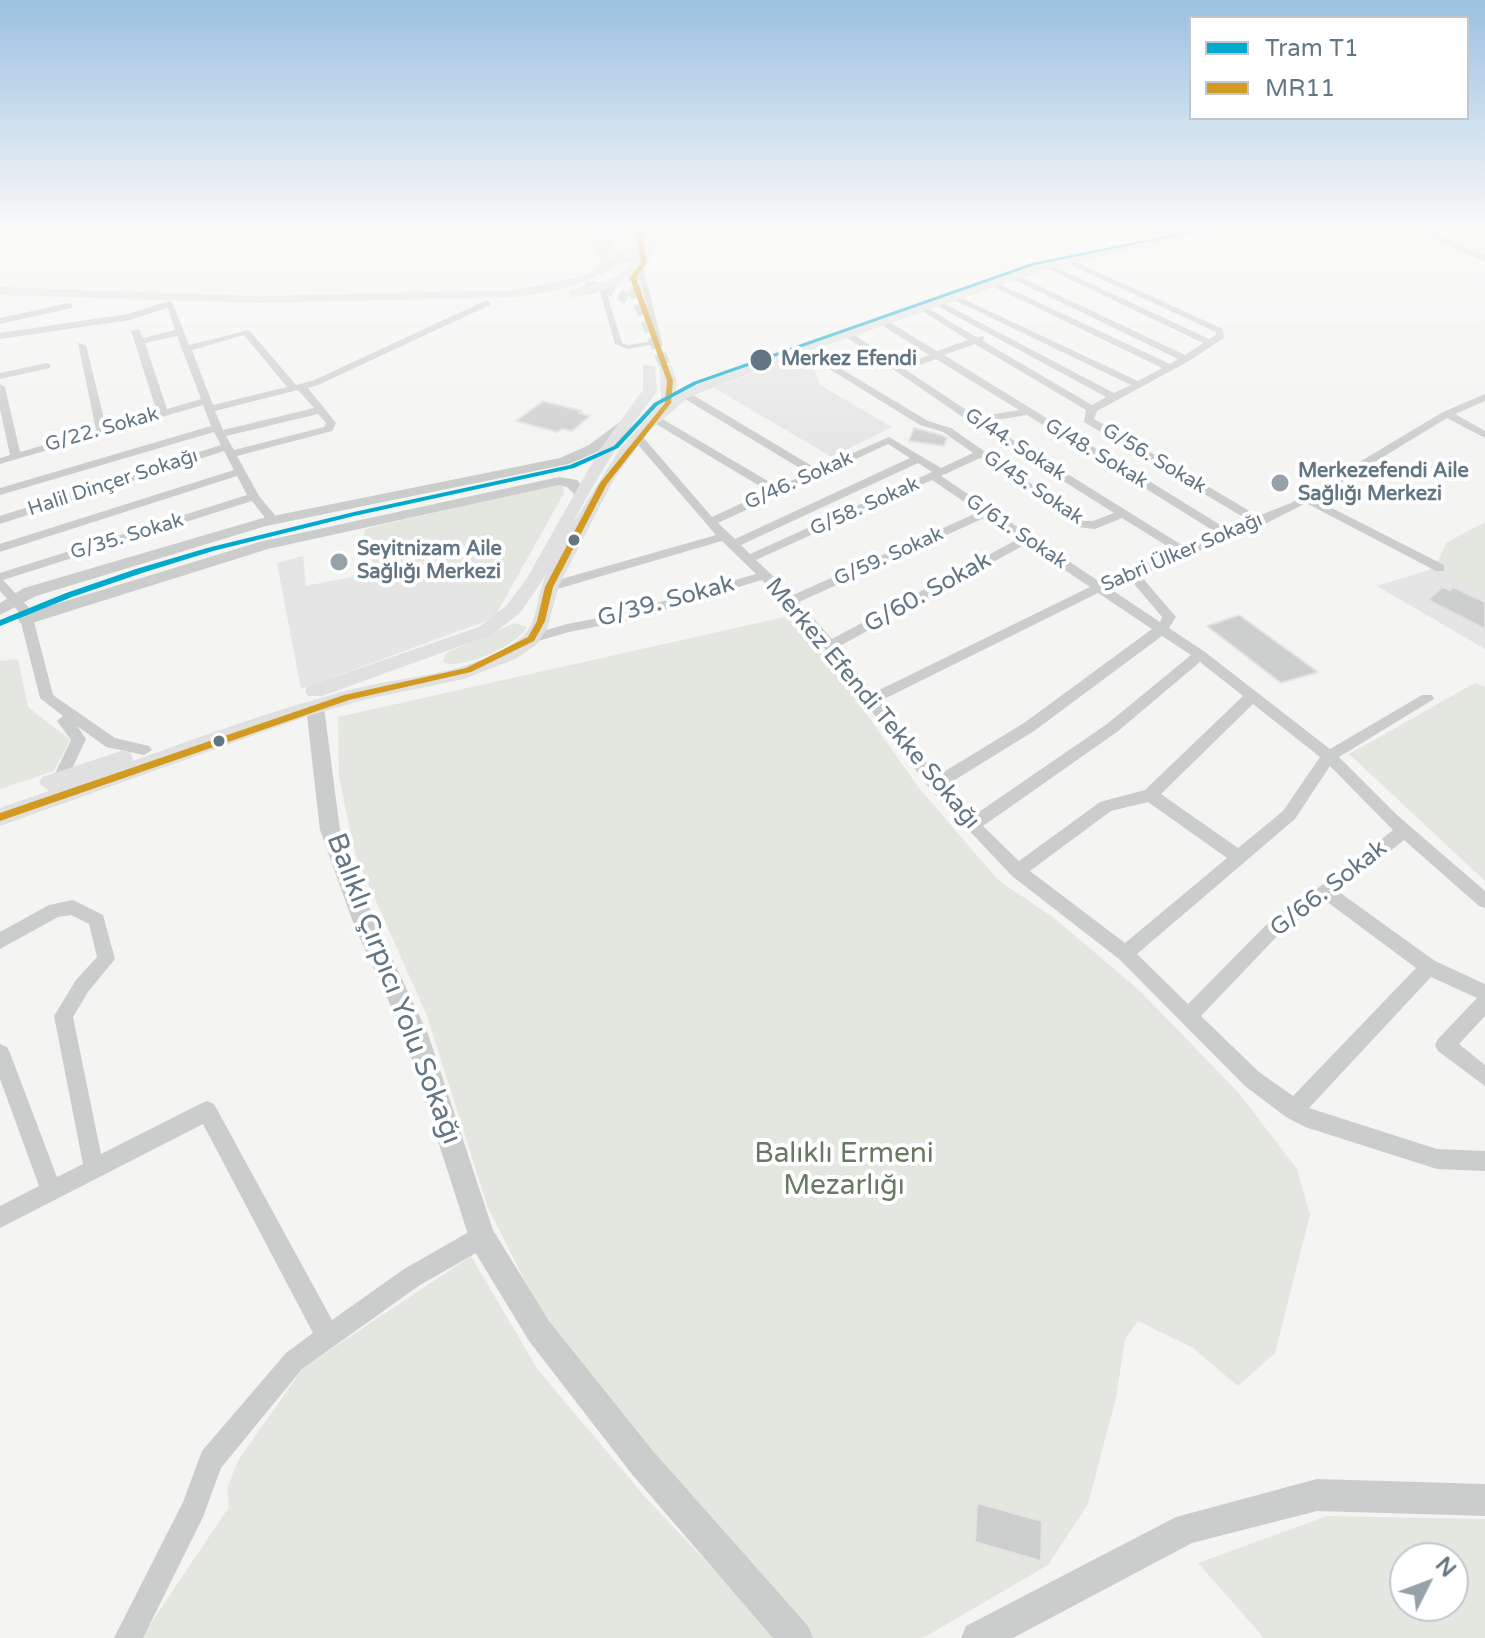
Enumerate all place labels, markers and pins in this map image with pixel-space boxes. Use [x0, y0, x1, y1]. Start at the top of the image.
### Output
marker: Merkez Efendi [748, 347, 774, 373]
place label: Merkez Efendi [781, 348, 917, 372]
place label: Merkezefendi Aile Sağlığı Merkezi [1298, 460, 1469, 507]
marker: Merkezefendi Aile Sağlığı Merkezi [1269, 472, 1291, 494]
unlabelled marker [566, 532, 582, 548]
place label: Seyitnizam Aile Sağlığı Merkezi [357, 538, 502, 585]
marker: Seyitnizam Aile Sağlığı Merkezi [328, 551, 350, 573]
unlabelled marker [211, 733, 227, 749]

